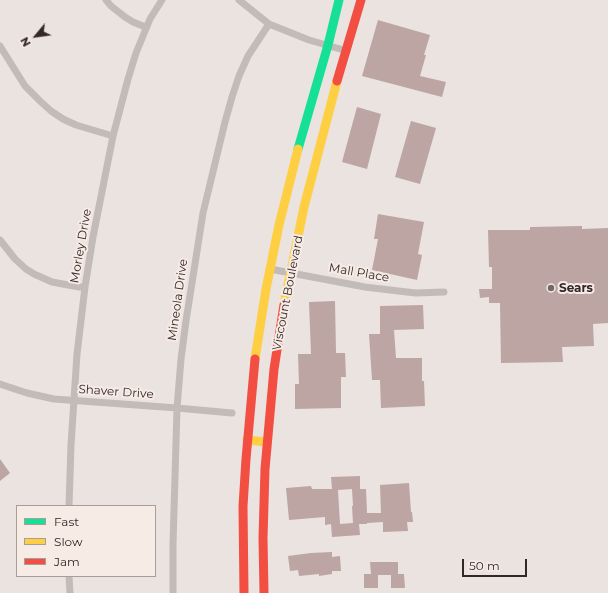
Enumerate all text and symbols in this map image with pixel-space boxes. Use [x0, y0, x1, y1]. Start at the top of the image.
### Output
north arrow [16, 16, 56, 56]
text: N [17, 35, 34, 49]
street label: Morley Drive [67, 208, 95, 284]
street label: Viscount Boulevard [270, 234, 306, 352]
street label: Mineola Drive [165, 258, 191, 342]
street label: Mall Place [328, 261, 390, 285]
place label: Sears [559, 281, 593, 295]
marker: Sears [546, 283, 556, 293]
street label: Shaver Drive [78, 382, 154, 402]
legend [16, 505, 156, 577]
text: Fast [54, 514, 79, 529]
text: Slow [54, 534, 83, 549]
scale bar [464, 551, 529, 577]
text: Jam [54, 554, 80, 569]
text: 50 m [469, 558, 500, 573]

